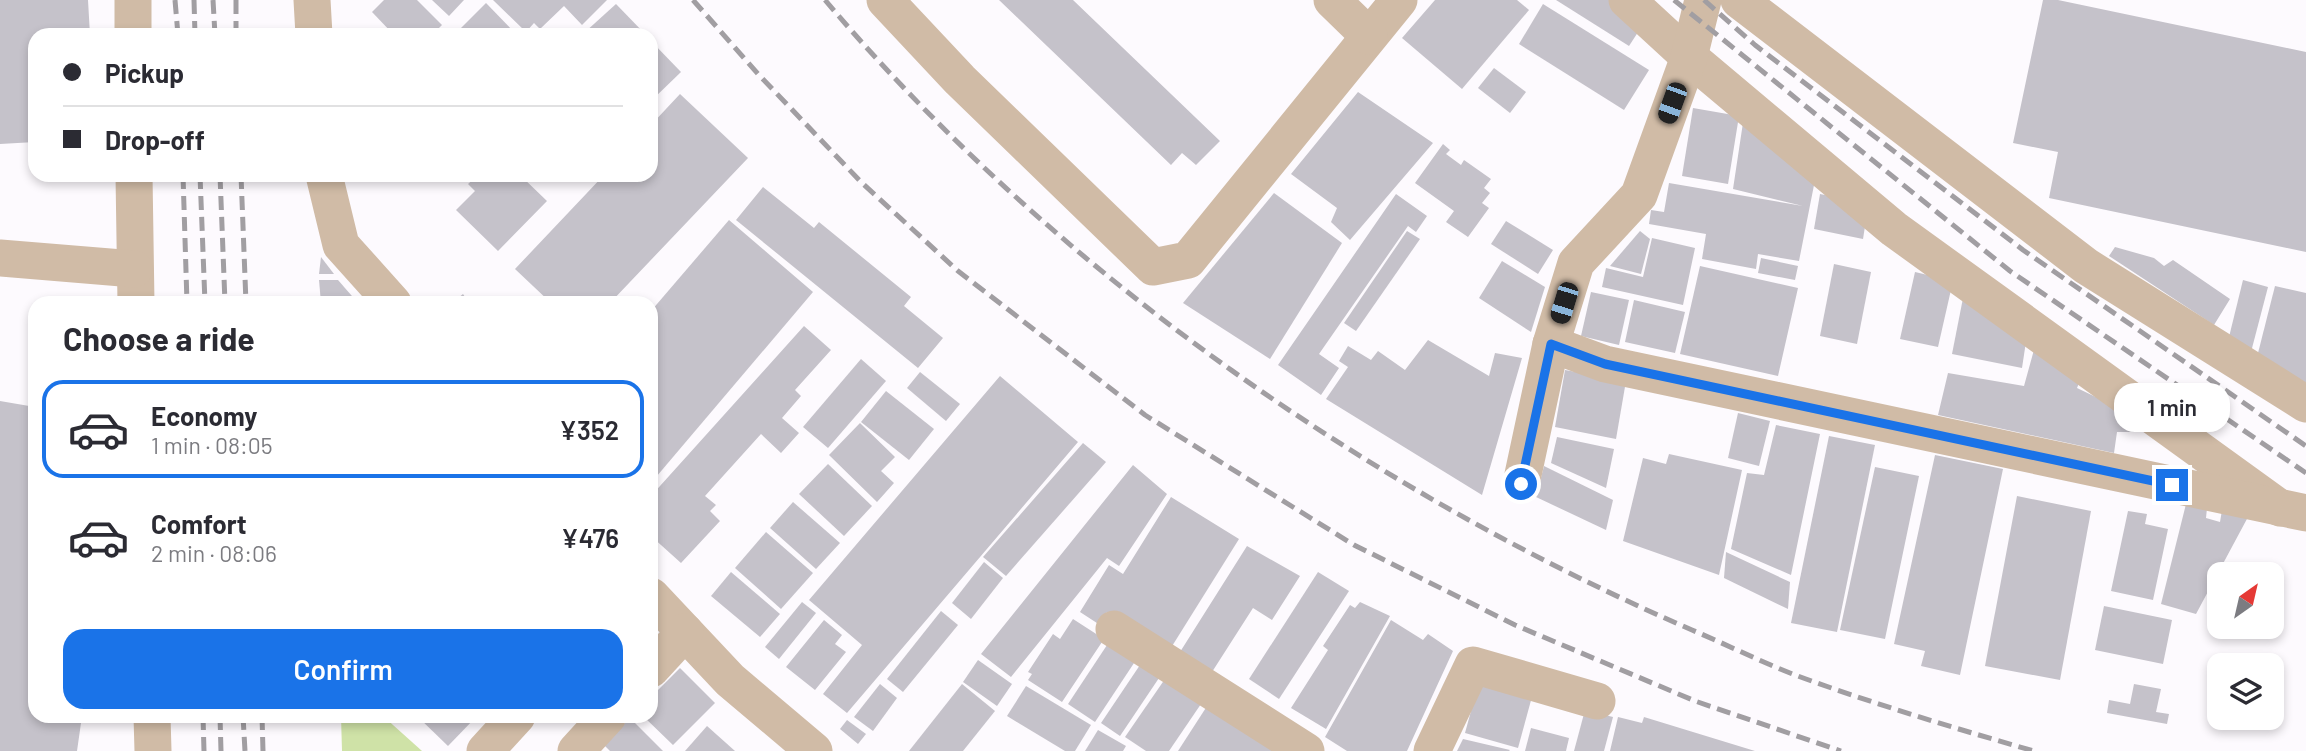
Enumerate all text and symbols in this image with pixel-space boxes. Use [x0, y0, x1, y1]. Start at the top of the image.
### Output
text: Pickup [105, 57, 184, 88]
car [1655, 80, 1690, 126]
text: Drop-off [105, 124, 205, 155]
car [1548, 280, 1581, 326]
text: Choose a ride [63, 319, 255, 357]
callout: 1 min [2114, 384, 2230, 433]
text: 1 min [2147, 393, 2197, 421]
icon: car [67, 398, 130, 461]
text: Economy [151, 400, 257, 431]
text: ¥352 [559, 414, 619, 445]
text: 1 min · 08:05 [151, 431, 273, 459]
route start [1505, 468, 1537, 500]
route end [2156, 469, 2188, 501]
icon: car [67, 506, 130, 569]
text: Comfort [151, 508, 247, 539]
text: ¥476 [561, 522, 619, 553]
text: 2 min · 08:06 [151, 539, 277, 567]
north arrow [2207, 562, 2284, 639]
map controls [2207, 562, 2284, 730]
button: Confirm [63, 629, 623, 709]
button: layers [2207, 653, 2284, 730]

